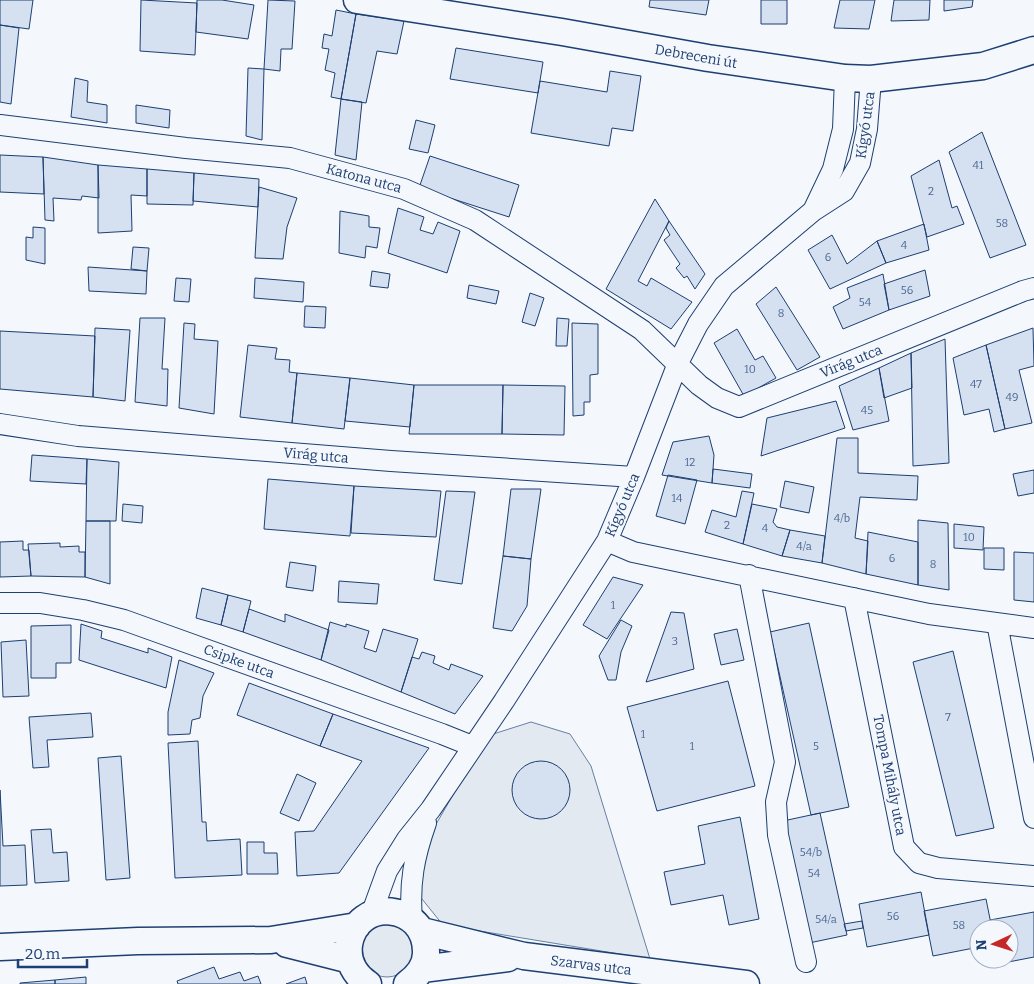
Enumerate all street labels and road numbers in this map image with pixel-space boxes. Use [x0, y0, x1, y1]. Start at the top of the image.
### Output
street label: Debreceni út [653, 41, 738, 72]
street label: Kígyó utca [852, 90, 879, 160]
street label: Katona utca [324, 160, 404, 197]
street label: Virág utca [818, 341, 885, 382]
street label: Virág utca [283, 444, 350, 467]
street label: Kígyó utca [601, 470, 644, 540]
street label: Csipke utca [201, 641, 277, 682]
street label: Tompa Mihály utca [869, 713, 910, 837]
street label: Szarvas utca [549, 952, 633, 979]

